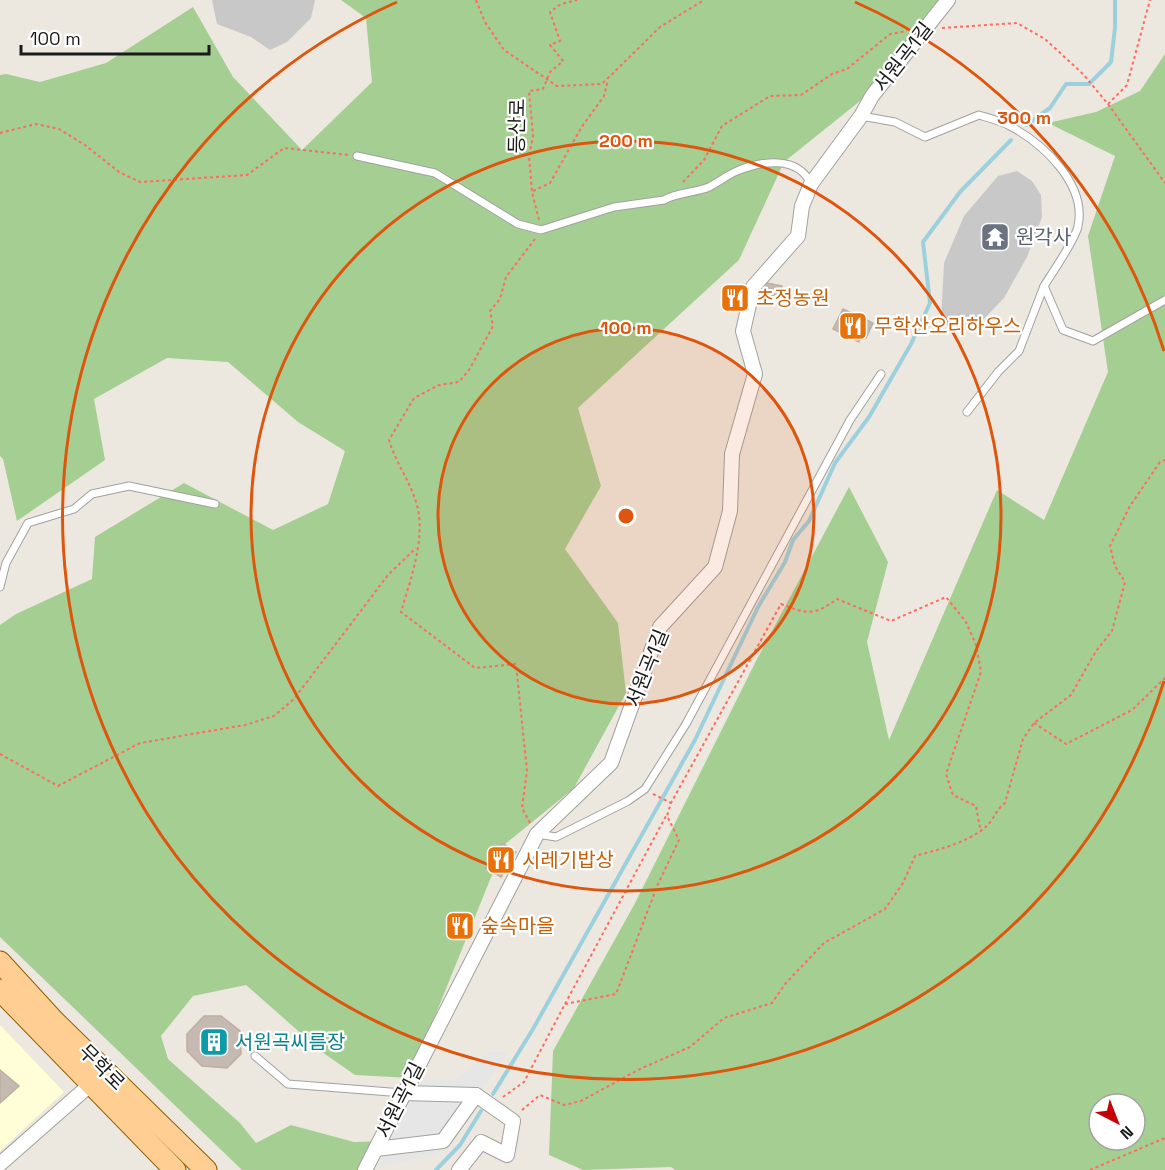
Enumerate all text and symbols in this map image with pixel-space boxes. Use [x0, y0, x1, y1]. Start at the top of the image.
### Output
street label: 서원곡1길 [868, 17, 938, 97]
scale bar [21, 18, 208, 56]
text: 100 m [30, 27, 81, 50]
street label: 등산로 [504, 98, 530, 154]
text: 300 m [997, 106, 1051, 129]
text: 200 m [599, 129, 653, 152]
temple icon: 원각사 [979, 221, 1011, 253]
place label: 원각사 [1016, 224, 1071, 250]
restaurant icon: 초정농원 [719, 282, 751, 314]
place label: 초정농원 [756, 285, 830, 311]
restaurant icon: 무학산오리하우스 [837, 310, 869, 342]
place label: 무학산오리하우스 [874, 313, 1021, 339]
text: 100 m [600, 316, 652, 339]
centre of rings [616, 506, 636, 526]
street label: 서원곡1길 [620, 625, 674, 711]
restaurant icon: 시레기밥상 [485, 844, 517, 876]
place label: 시레기밥상 [522, 847, 614, 873]
restaurant icon: 숲속마을 [444, 910, 476, 942]
place label: 숲속마을 [481, 913, 555, 939]
building icon: 서원곡씨름장 [198, 1026, 230, 1058]
place label: 서원곡씨름장 [235, 1029, 345, 1055]
street label: 무학로 [73, 1038, 131, 1096]
street label: 서원곡1길 [370, 1058, 430, 1142]
north arrow [1087, 1092, 1147, 1152]
text: N [1116, 1121, 1138, 1144]

